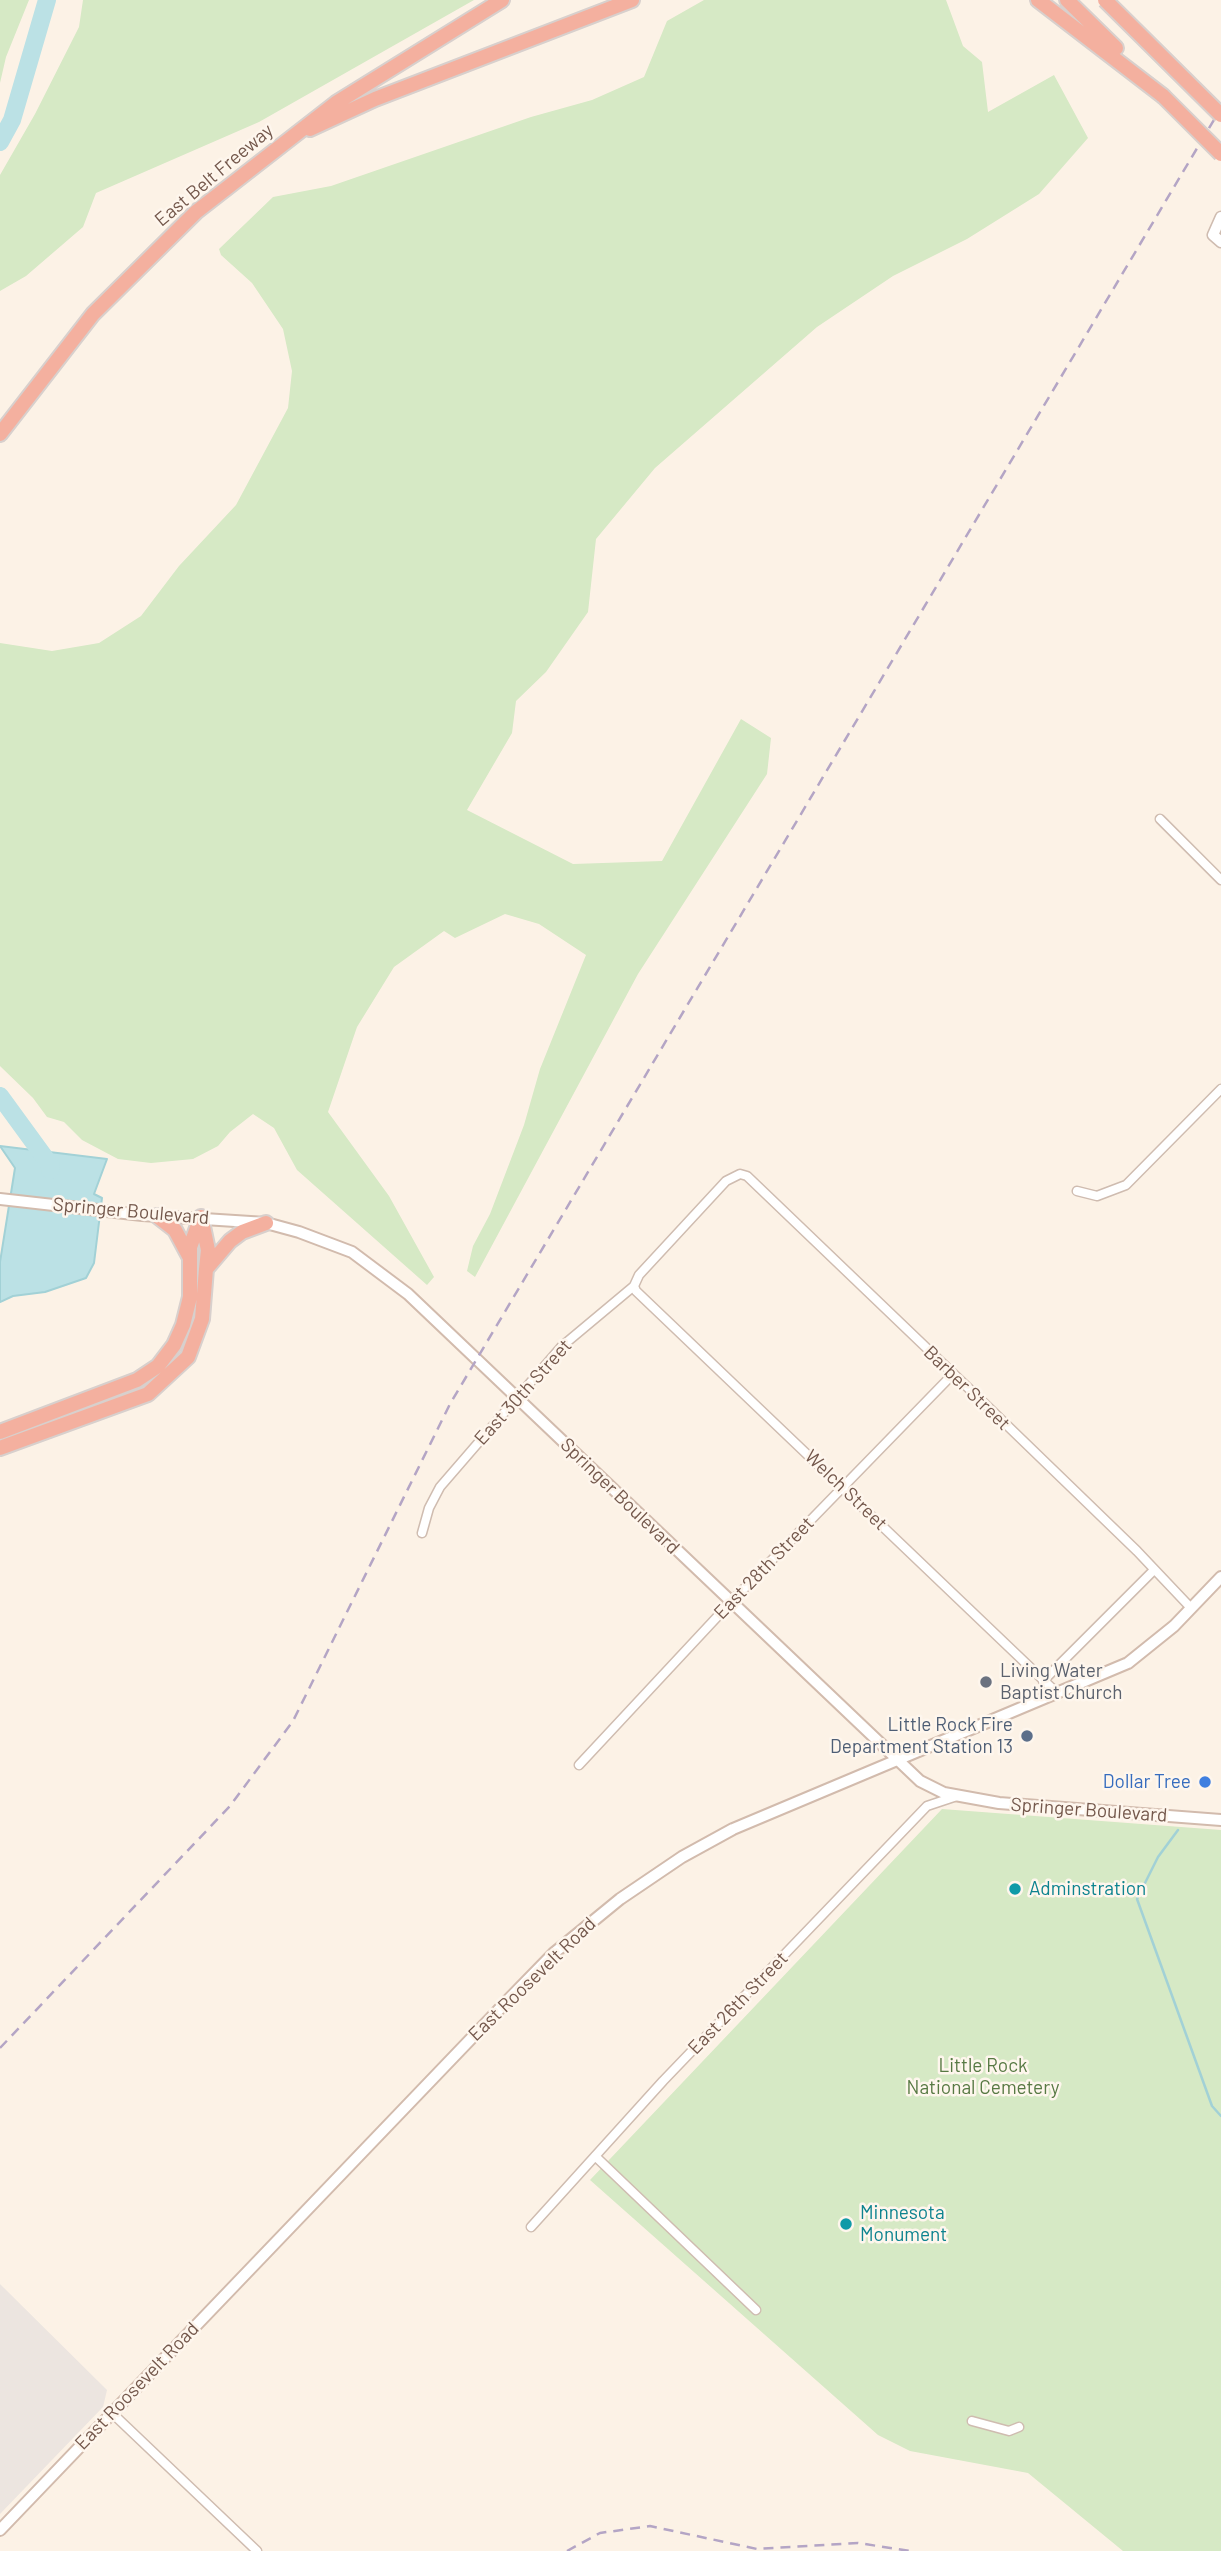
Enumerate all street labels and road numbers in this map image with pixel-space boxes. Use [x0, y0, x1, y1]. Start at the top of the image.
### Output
street label: East Belt Freeway [150, 119, 278, 231]
street label: Springer Boulevard [52, 1193, 210, 1229]
street label: East 30th Street [470, 1334, 576, 1450]
street label: Barber Street [919, 1341, 1015, 1435]
street label: Springer Boulevard [556, 1433, 684, 1559]
street label: Welch Street [800, 1445, 892, 1535]
street label: East 28th Street [709, 1512, 819, 1624]
street label: Springer Boulevard [1010, 1793, 1168, 1827]
street label: East Roosevelt Road [464, 1912, 600, 2046]
street label: East 26th Street [683, 1947, 793, 2059]
street label: East Roosevelt Road [70, 2318, 204, 2454]

